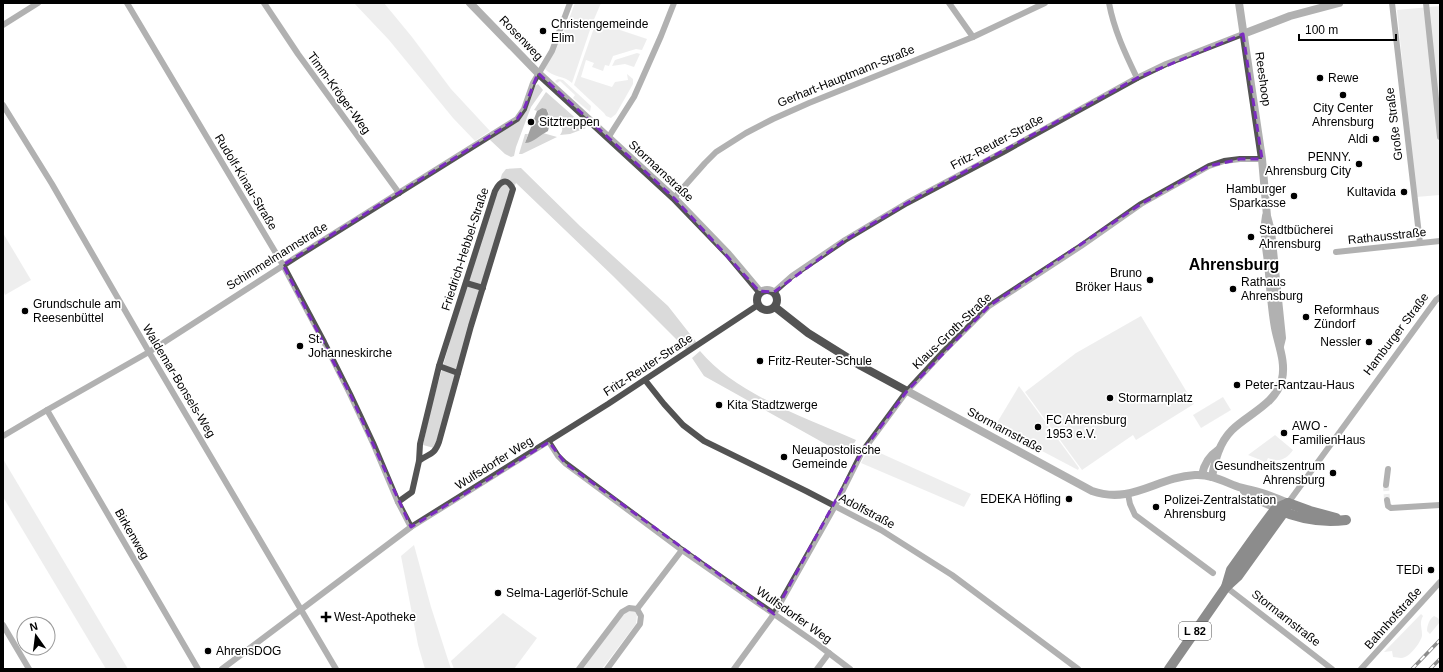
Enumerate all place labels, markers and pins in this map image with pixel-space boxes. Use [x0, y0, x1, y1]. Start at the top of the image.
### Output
place label: Christengemeinde Elim [551, 17, 649, 45]
marker: Christengemeinde Elim [538, 26, 548, 36]
place label: Rewe [1328, 71, 1359, 85]
marker: Rewe [1315, 73, 1325, 83]
marker: City Center Ahrensburg [1338, 90, 1348, 100]
place label: City Center Ahrensburg [1312, 101, 1374, 129]
place label: Sitztreppen [539, 115, 600, 129]
marker: Sitztreppen [526, 117, 536, 127]
place label: Aldi [1348, 132, 1368, 146]
marker: Aldi [1371, 134, 1381, 144]
place label: PENNY. Ahrensburg City [1265, 150, 1351, 178]
marker: PENNY. Ahrensburg City [1354, 159, 1364, 169]
place label: Hamburger Sparkasse [1226, 182, 1286, 210]
place label: Kultavida [1347, 185, 1396, 199]
marker: Kultavida [1399, 187, 1409, 197]
marker: Hamburger Sparkasse [1289, 191, 1299, 201]
place label: Stadtbücherei Ahrensburg [1259, 223, 1333, 251]
marker: Stadtbücherei Ahrensburg [1246, 232, 1256, 242]
place label: Bruno Bröker Haus [1075, 266, 1142, 294]
marker: Bruno Bröker Haus [1145, 275, 1155, 285]
place label: Rathaus Ahrensburg [1241, 275, 1303, 303]
marker: Rathaus Ahrensburg [1228, 284, 1238, 294]
place label: Grundschule am Reesenbüttel [33, 297, 121, 325]
place label: Reformhaus Zündorf [1314, 303, 1379, 331]
marker: Grundschule am Reesenbüttel [20, 306, 30, 316]
marker: Reformhaus Zündorf [1301, 312, 1311, 322]
place label: St. Johanneskirche [308, 332, 392, 360]
place label: Nessler [1320, 335, 1361, 349]
marker: Nessler [1364, 337, 1374, 347]
marker: St. Johanneskirche [295, 341, 305, 351]
place label: Fritz-Reuter-Schule [768, 354, 872, 368]
marker: Fritz-Reuter-Schule [755, 356, 765, 366]
place label: Peter-Rantzau-Haus [1245, 378, 1354, 392]
marker: Peter-Rantzau-Haus [1232, 380, 1242, 390]
place label: Stormarnplatz [1118, 391, 1193, 405]
marker: Stormarnplatz [1105, 393, 1115, 403]
place label: Kita Stadtzwerge [727, 398, 818, 412]
marker: Kita Stadtzwerge [714, 400, 724, 410]
place label: FC Ahrensburg 1953 e.V. [1046, 413, 1127, 441]
place label: AWO - FamilienHaus [1292, 419, 1365, 447]
marker: FC Ahrensburg 1953 e.V. [1033, 422, 1043, 432]
marker: AWO - FamilienHaus [1279, 428, 1289, 438]
place label: Neuapostolische Gemeinde [792, 443, 881, 471]
marker: Neuapostolische Gemeinde [779, 452, 789, 462]
place label: Gesundheitszentrum Ahrensburg [1214, 459, 1325, 487]
marker: Gesundheitszentrum Ahrensburg [1328, 468, 1338, 478]
place label: EDEKA Höfling [980, 492, 1061, 506]
place label: Polizei-Zentralstation Ahrensburg [1164, 493, 1276, 521]
marker: EDEKA Höfling [1064, 494, 1074, 504]
marker: Polizei-Zentralstation Ahrensburg [1151, 502, 1161, 512]
place label: TEDi [1396, 563, 1423, 577]
marker: TEDi [1426, 565, 1436, 575]
place label: Selma-Lagerlöf-Schule [506, 586, 628, 600]
marker: Selma-Lagerlöf-Schule [493, 588, 503, 598]
place label: West-Apotheke [334, 610, 416, 624]
marker: West-Apotheke [321, 612, 331, 622]
place label: AhrensDOG [216, 644, 281, 658]
marker: AhrensDOG [203, 646, 213, 656]

